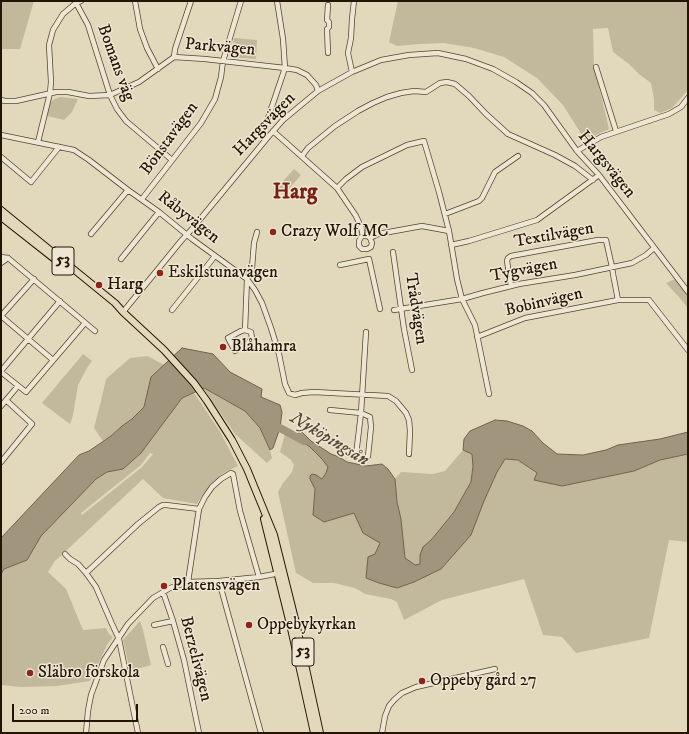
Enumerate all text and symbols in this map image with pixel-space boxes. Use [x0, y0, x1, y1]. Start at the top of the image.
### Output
street label: Bomans väg [92, 22, 138, 104]
street label: Parkvägen [184, 35, 256, 61]
street label: Hargsvägen [230, 89, 300, 161]
street label: Bönstavägen [137, 99, 203, 179]
street label: Hargsvägen [573, 127, 639, 203]
district label: Harg [273, 181, 317, 207]
street label: Råbyvägen [153, 187, 223, 249]
street label: Textilvägen [513, 219, 595, 253]
place label: Crazy Wolf MC [281, 222, 389, 242]
marker: Crazy Wolf MC [268, 227, 278, 237]
road number: 53 [52, 247, 74, 275]
street label: Tygvägen [489, 255, 559, 287]
place label: Eskilstunavägen [168, 263, 278, 283]
marker: Eskilstunavägen [155, 268, 165, 278]
street label: Trådvägen [399, 272, 431, 346]
place label: Harg [107, 275, 143, 295]
marker: Harg [94, 280, 104, 290]
street label: Bobinvägen [503, 284, 585, 322]
place label: Blåhamra [231, 337, 296, 357]
marker: Blåhamra [218, 342, 228, 352]
water label: Nyköpingsån [286, 408, 372, 472]
place label: Platensvägen [172, 576, 260, 596]
marker: Platensvägen [159, 581, 169, 591]
street label: Berzelivägen [175, 614, 215, 704]
place label: Oppebykyrkan [257, 615, 356, 635]
marker: Oppebykyrkan [244, 620, 254, 630]
road number: 53 [292, 638, 314, 666]
place label: Släbro förskola [38, 663, 140, 683]
marker: Släbro förskola [25, 668, 35, 678]
place label: Oppeby gård 27 [430, 671, 537, 691]
marker: Oppeby gård 27 [417, 676, 427, 686]
scale bar [14, 696, 140, 722]
text: 200 m [19, 703, 49, 718]

